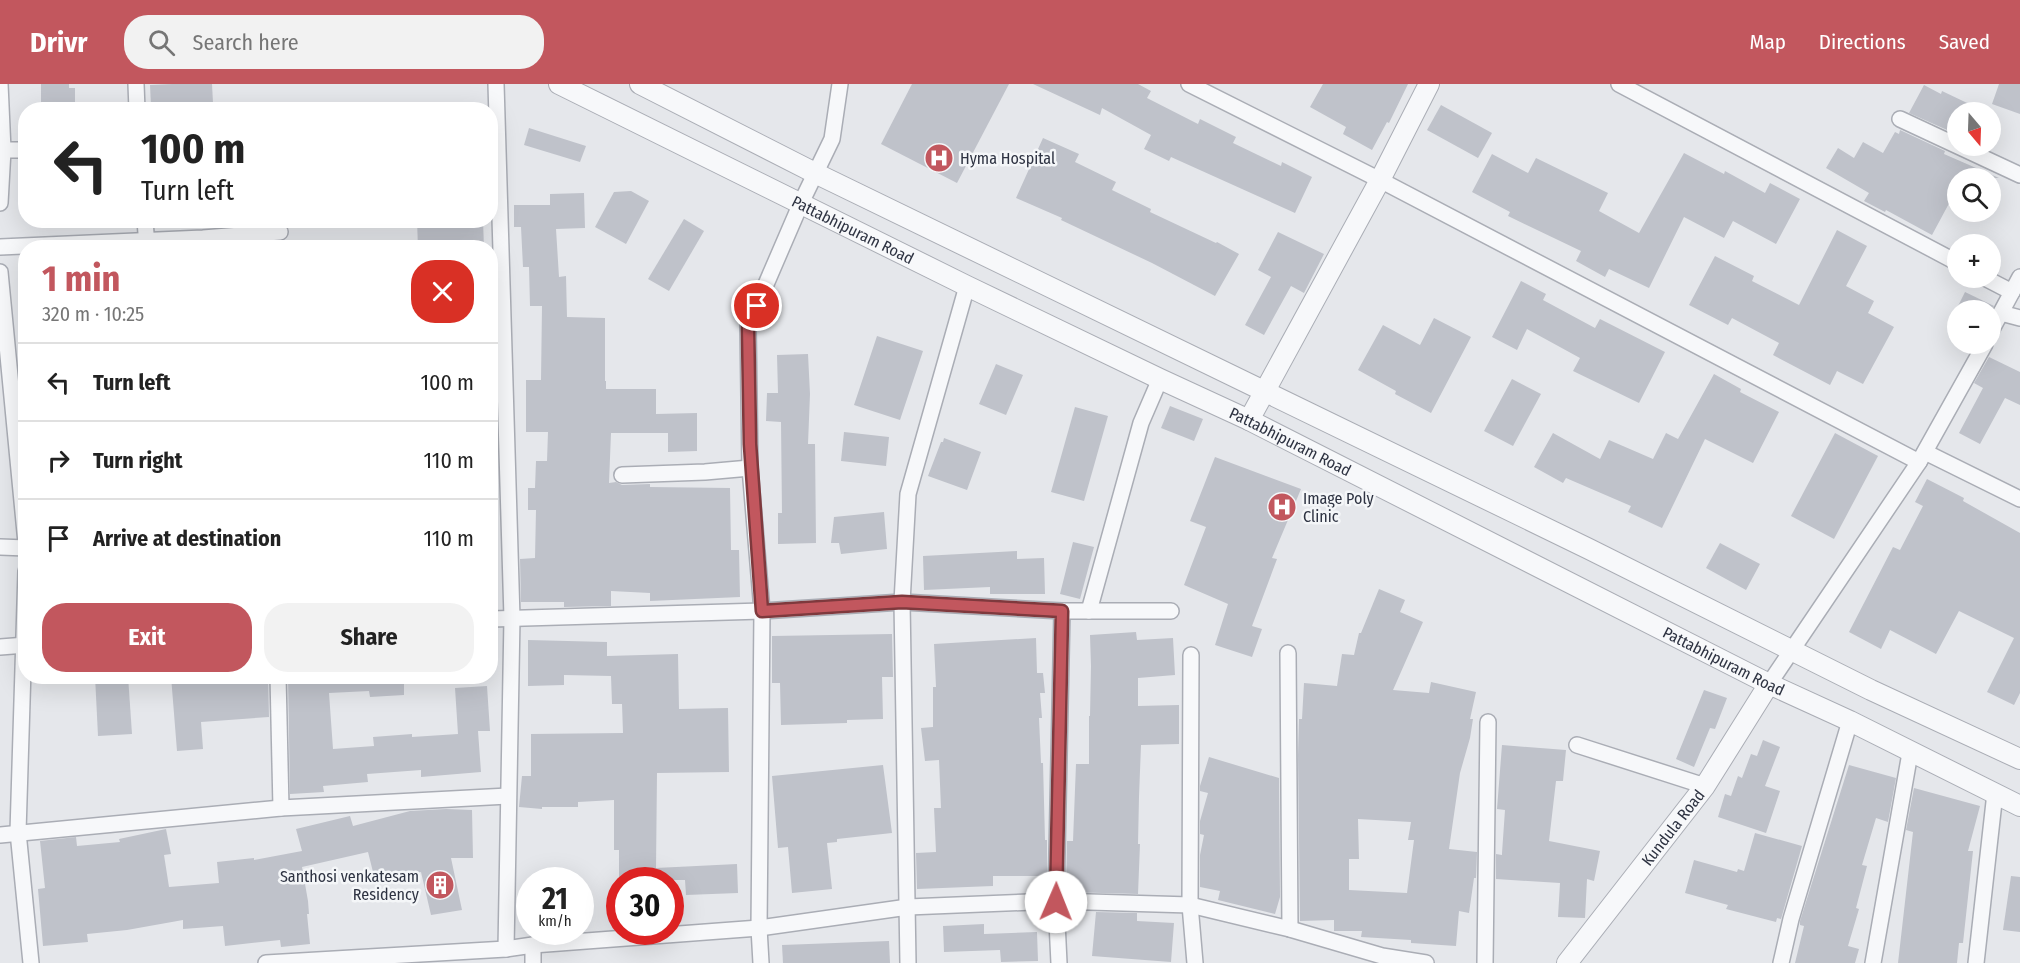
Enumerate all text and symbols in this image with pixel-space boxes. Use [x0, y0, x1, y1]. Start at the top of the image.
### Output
search box [124, 15, 544, 69]
text: Drivr [30, 26, 88, 59]
icon: search [145, 26, 178, 59]
text: Search here [193, 29, 299, 56]
text: Map [1749, 29, 1786, 55]
text: Directions [1819, 29, 1906, 55]
text: Saved [1939, 29, 1990, 55]
north arrow [1947, 102, 2001, 156]
map controls [1947, 102, 2001, 354]
text: 100 m [141, 124, 245, 174]
icon: left [42, 126, 120, 204]
hospital icon: Hyma Hospital [923, 142, 955, 174]
place label: Hyma Hospital [960, 149, 1055, 168]
button: search [1947, 168, 2001, 222]
text: Turn left [141, 175, 234, 207]
street label: Pattabhipuram Road [789, 191, 917, 268]
button: + [1947, 234, 2001, 288]
text: 1 min [42, 257, 120, 301]
button: close [411, 260, 474, 323]
pin [731, 280, 782, 331]
icon: arrive [740, 289, 773, 322]
button: − [1947, 300, 2001, 354]
text: 320 m · 10:25 [42, 302, 144, 326]
icon: left [42, 366, 75, 399]
text: Turn left [93, 369, 171, 396]
text: 100 m [420, 369, 474, 396]
street label: Pattabhipuram Road [1227, 403, 1354, 480]
icon: right [42, 444, 75, 477]
text: Turn right [93, 447, 182, 474]
text: 110 m [424, 447, 474, 474]
place label: Image Poly Clinic [1303, 489, 1374, 526]
hospital icon: Image Poly Clinic [1266, 491, 1298, 523]
icon: arrive [42, 522, 75, 555]
text: Arrive at destination [93, 525, 281, 552]
text: 110 m [424, 525, 474, 552]
button: Exit [42, 603, 252, 672]
button: Share [264, 603, 474, 672]
street label: Pattabhipuram Road [1660, 622, 1788, 699]
street label: Kundula Road [1637, 786, 1708, 869]
place label: Santhosi venkatesam Residency [280, 867, 420, 904]
speed limit sign: 30 [606, 867, 684, 945]
building icon: Santhosi venkatesam Residency [424, 869, 456, 901]
position arrow [1024, 870, 1088, 934]
text: 21 [542, 881, 568, 917]
text: km/h [538, 912, 572, 930]

